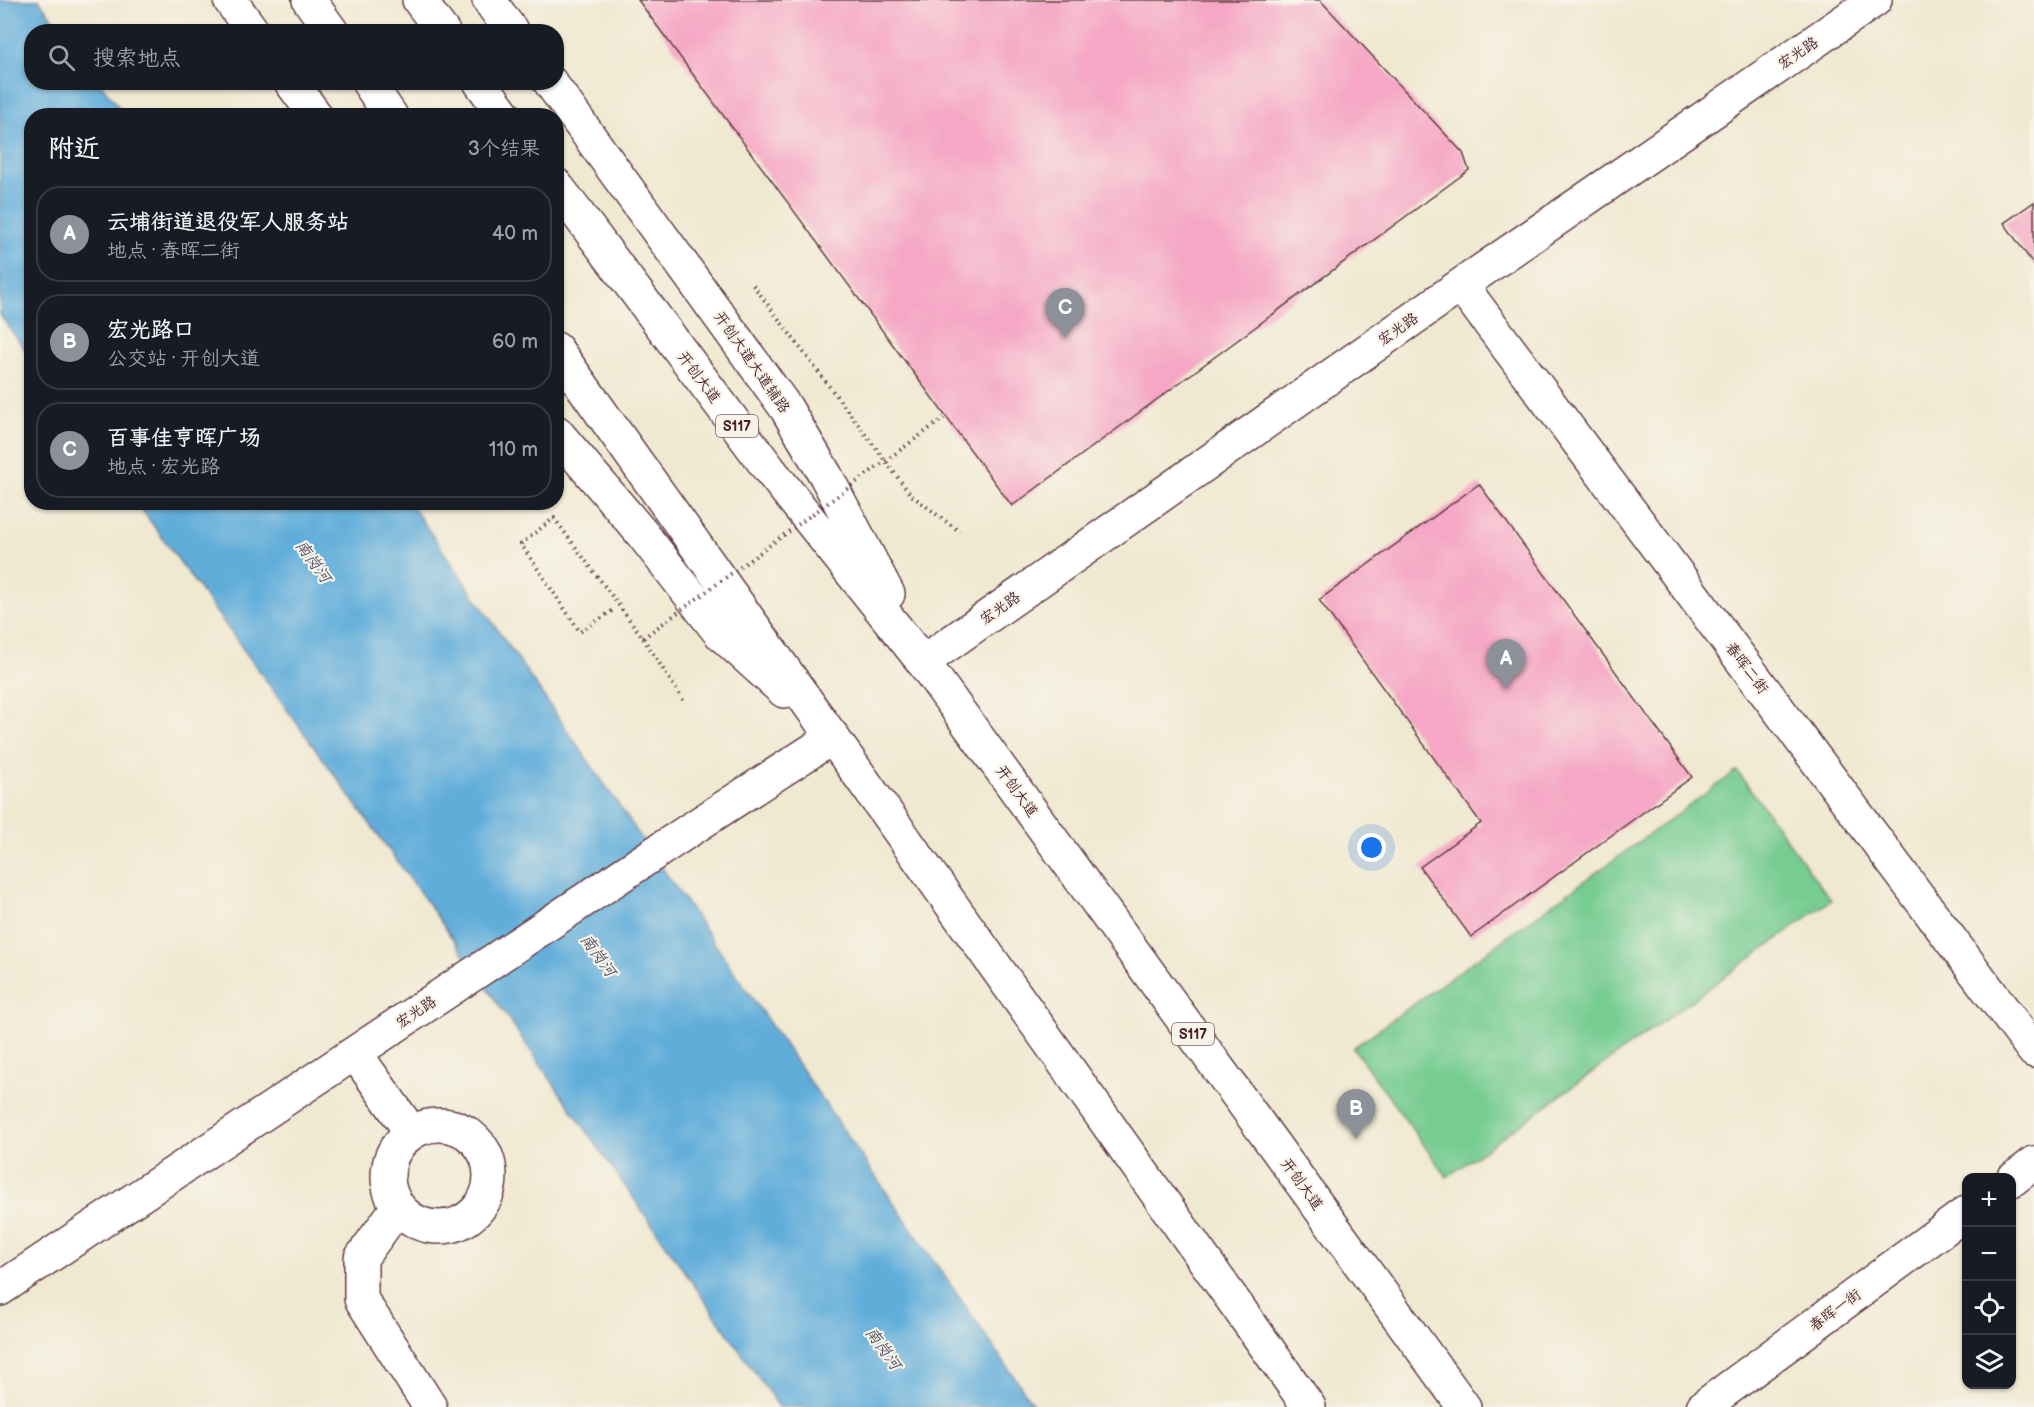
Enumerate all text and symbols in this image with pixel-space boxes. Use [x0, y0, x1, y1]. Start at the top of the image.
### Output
search box [24, 24, 564, 90]
street label: 宏光路 [1774, 33, 1822, 74]
icon: search [45, 41, 78, 74]
text: 搜索地点 [93, 45, 181, 72]
text: 附近 [48, 134, 100, 165]
text: 3个结果 [468, 137, 540, 161]
text: 云埔街道退役军人服务站 [107, 209, 349, 236]
text: A [63, 222, 76, 246]
text: 40 m [492, 222, 538, 246]
text: 地点 · 春晖二街 [107, 239, 240, 263]
pin: C [1046, 288, 1084, 338]
street label: 开创大道大道辅路 [709, 308, 794, 417]
street label: 宏光路 [1374, 309, 1422, 350]
text: 宏光路口 [107, 317, 195, 344]
text: B [62, 330, 77, 354]
text: 60 m [492, 330, 538, 354]
text: 公交站 · 开创大道 [107, 347, 260, 371]
street label: 开创大道 [673, 348, 724, 407]
road number: S117 [716, 415, 758, 437]
text: 百事佳亨晖广场 [107, 425, 261, 452]
text: C [62, 438, 77, 462]
text: 110 m [489, 438, 538, 462]
text: 地点 · 宏光路 [107, 455, 220, 479]
water label: 南岗河 [291, 537, 336, 589]
street label: 宏光路 [976, 588, 1024, 629]
street label: 春晖二街 [1721, 639, 1772, 698]
pin: A [1486, 640, 1526, 689]
street label: 开创大道 [991, 761, 1042, 821]
your location [1357, 833, 1386, 862]
water label: 南岗河 [576, 931, 621, 983]
street label: 宏光路 [392, 992, 440, 1033]
road number: S117 [1172, 1023, 1214, 1045]
pin: B [1336, 1090, 1376, 1139]
street label: 开创大道 [1276, 1154, 1327, 1214]
map controls [1962, 1173, 2016, 1389]
button: + [1962, 1173, 2016, 1227]
button: − [1962, 1227, 2016, 1281]
button: locate [1962, 1281, 2016, 1335]
street label: 春晖一街 [1805, 1285, 1865, 1336]
water label: 南岗河 [861, 1324, 906, 1376]
button: layers [1962, 1335, 2016, 1389]

